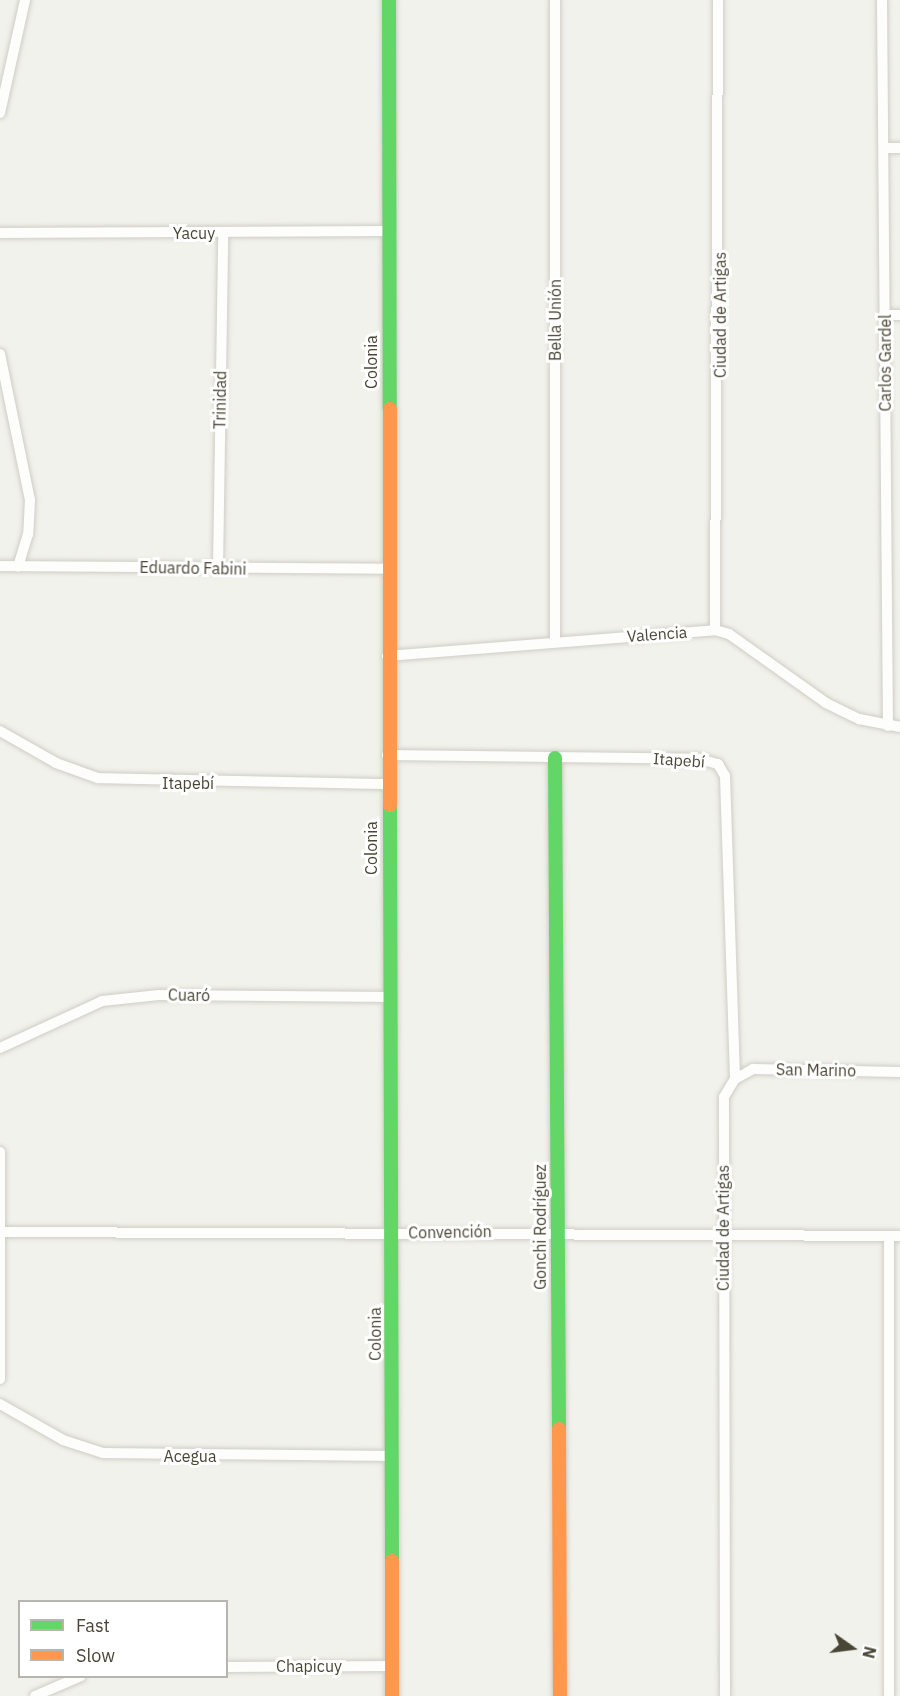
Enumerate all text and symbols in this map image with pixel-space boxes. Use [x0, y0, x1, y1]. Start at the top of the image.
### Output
street label: Yacuy [173, 223, 215, 243]
street label: Ciudad de Artigas [710, 252, 730, 378]
street label: Bella Unión [545, 279, 565, 361]
street label: Carlos Gardel [875, 314, 895, 412]
street label: Colonia [361, 335, 381, 389]
street label: Trinidad [210, 371, 230, 429]
street label: Eduardo Fabini [139, 557, 247, 579]
street label: Valencia [626, 622, 688, 646]
street label: Itapebí [652, 749, 706, 771]
street label: Itapebí [162, 773, 214, 793]
street label: Colonia [361, 821, 381, 875]
street label: Cuaró [168, 985, 210, 1005]
street label: San Marino [776, 1060, 856, 1080]
street label: Gonchi Rodríguez [530, 1164, 550, 1290]
street label: Ciudad de Artigas [713, 1165, 733, 1291]
street label: Convención [408, 1222, 492, 1242]
street label: Colonia [365, 1307, 385, 1361]
street label: Acegua [163, 1446, 217, 1466]
legend [18, 1600, 228, 1678]
text: Fast [76, 1614, 110, 1637]
north arrow [822, 1618, 882, 1678]
text: Slow [76, 1644, 115, 1667]
text: N [858, 1644, 881, 1660]
street label: Chapicuy [276, 1656, 342, 1676]

